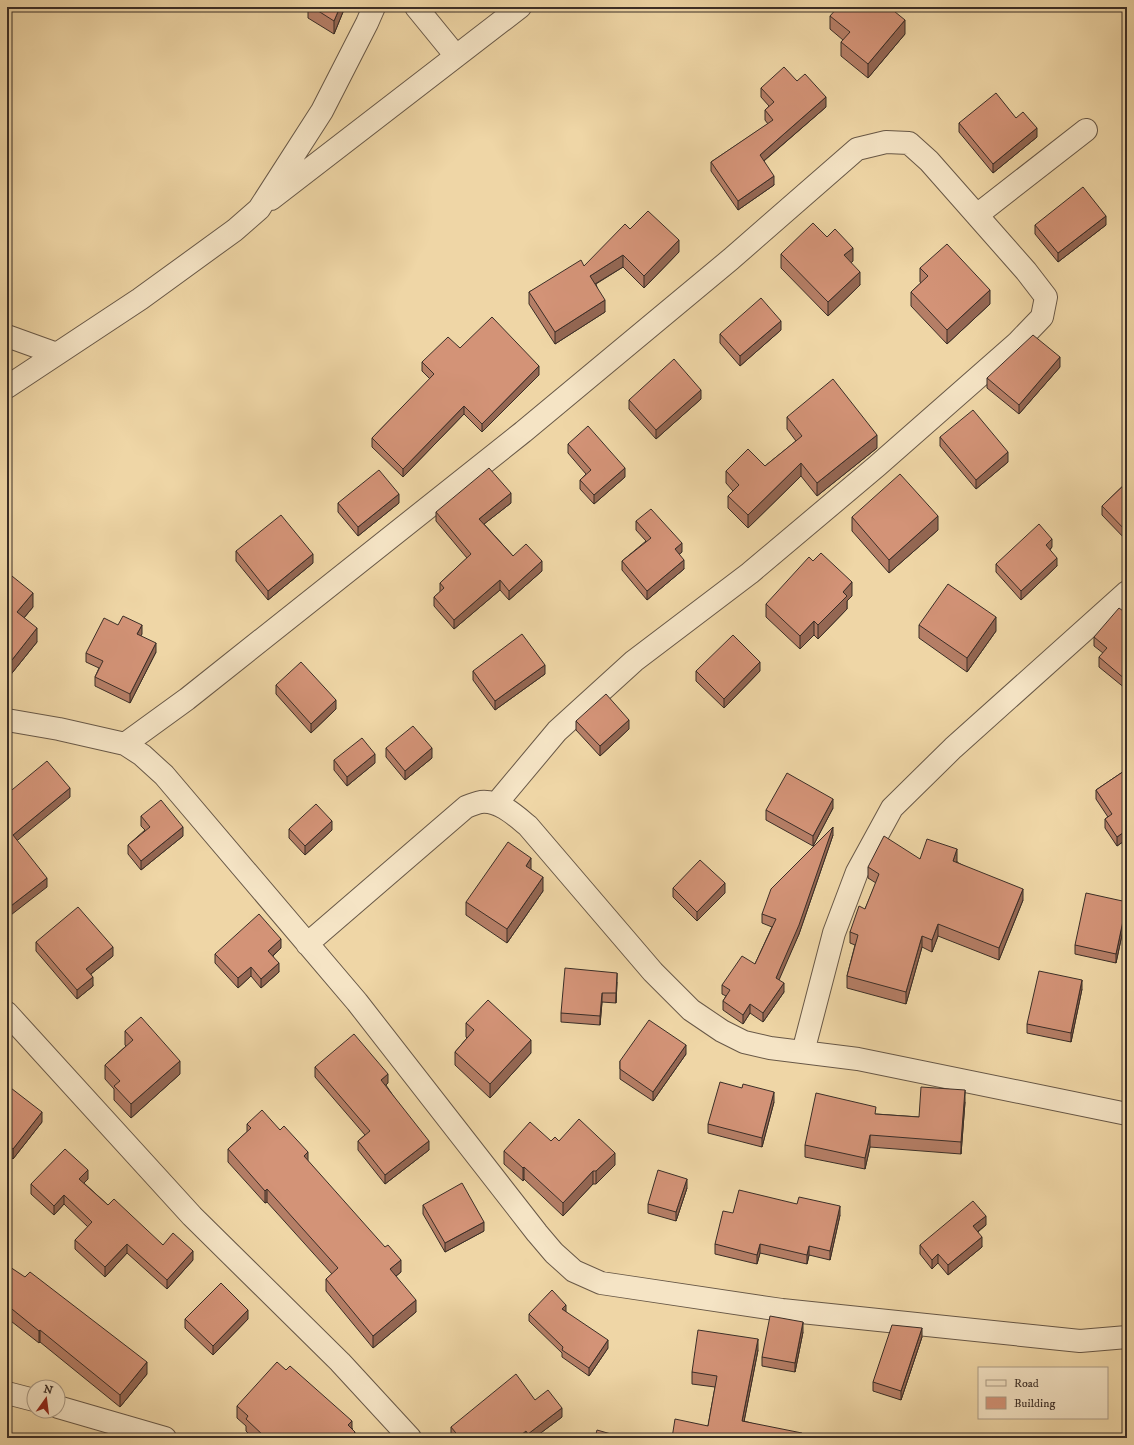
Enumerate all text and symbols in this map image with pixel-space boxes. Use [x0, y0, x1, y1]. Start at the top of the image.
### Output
legend [978, 1367, 1108, 1419]
text: Road [1014, 1376, 1039, 1391]
north arrow [26, 1379, 66, 1419]
text: N [42, 1382, 54, 1398]
text: Building [1014, 1396, 1055, 1411]

